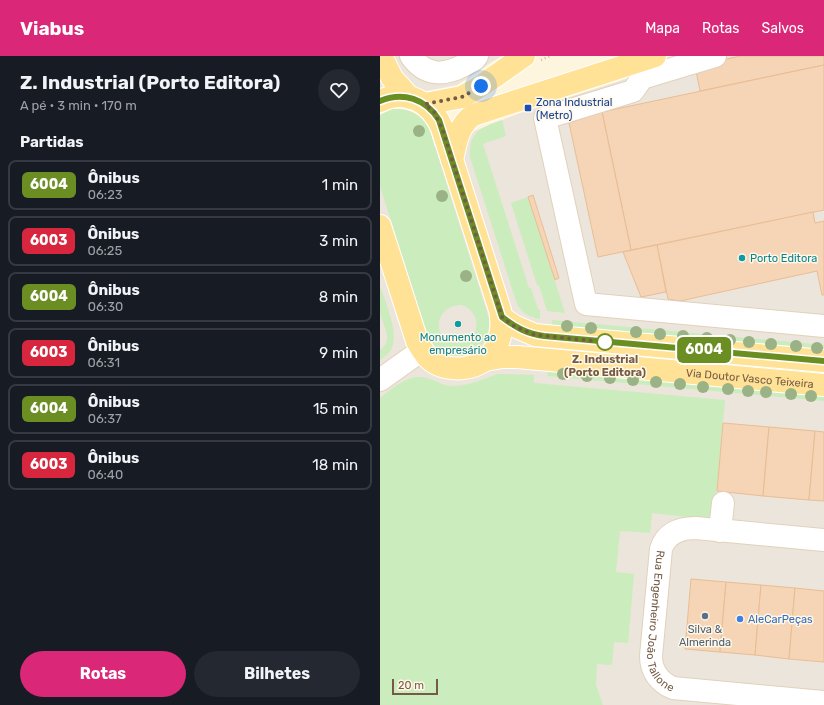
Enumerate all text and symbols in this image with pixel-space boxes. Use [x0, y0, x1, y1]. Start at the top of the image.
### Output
text: Viabus [20, 17, 84, 40]
text: Mapa [645, 20, 680, 37]
text: Rotas [702, 20, 739, 37]
text: Salvos [761, 20, 804, 37]
button: heart [318, 69, 360, 111]
text: Z. Industrial (Porto Editora) [20, 71, 280, 94]
your location [471, 76, 491, 96]
place label: Zona Industrial (Metro) [536, 96, 613, 122]
text: A pé · 3 min · 170 m [20, 98, 137, 113]
marker: Zona Industrial (Metro) [523, 103, 533, 113]
text: Partidas [20, 133, 84, 151]
text: Ônibus [88, 169, 140, 187]
text: 6004 [30, 176, 68, 193]
text: 1 min [322, 176, 358, 194]
text: 06:23 [88, 187, 123, 202]
text: Ônibus [87, 225, 139, 243]
text: 6003 [30, 232, 67, 249]
text: 3 min [319, 232, 358, 250]
text: 06:25 [87, 243, 122, 258]
place label: Porto Editora [750, 252, 817, 265]
marker: Porto Editora [737, 253, 747, 263]
text: Ônibus [88, 281, 140, 299]
text: 6004 [30, 288, 68, 305]
text: 8 min [319, 288, 358, 306]
text: 06:30 [88, 299, 123, 314]
marker: Monumento ao empresário [453, 319, 463, 329]
place label: Monumento ao empresário [420, 331, 496, 357]
marker: Z. Industrial (Porto Editora) [596, 333, 614, 351]
text: Ônibus [87, 337, 139, 355]
line badge: 6004 [676, 337, 732, 363]
text: 6004 [685, 341, 723, 358]
text: 6003 [30, 344, 67, 361]
text: 9 min [319, 344, 358, 362]
place label: Z. Industrial (Porto Editora) [564, 353, 646, 379]
text: 06:31 [87, 355, 120, 370]
street label: Via Doutor Vasco Teixeira [685, 366, 814, 391]
text: Ônibus [88, 393, 140, 411]
text: 6004 [30, 400, 68, 417]
text: 15 min [313, 400, 358, 418]
text: 06:37 [88, 411, 122, 426]
text: Ônibus [87, 449, 139, 467]
text: 6003 [30, 456, 67, 473]
text: 18 min [312, 456, 358, 474]
text: 06:40 [87, 467, 123, 482]
street label: Rua Engenheiro João Tallone [644, 550, 676, 694]
marker: Silva & Almerinda [700, 611, 710, 621]
place label: AleCarPeças [748, 613, 813, 626]
marker: AleCarPeças [735, 614, 745, 624]
place label: Silva & Almerinda [679, 623, 731, 649]
button: Rotas [20, 651, 186, 697]
button: Bilhetes [194, 651, 360, 697]
scale bar [392, 677, 438, 696]
text: 20 m [398, 679, 424, 692]

